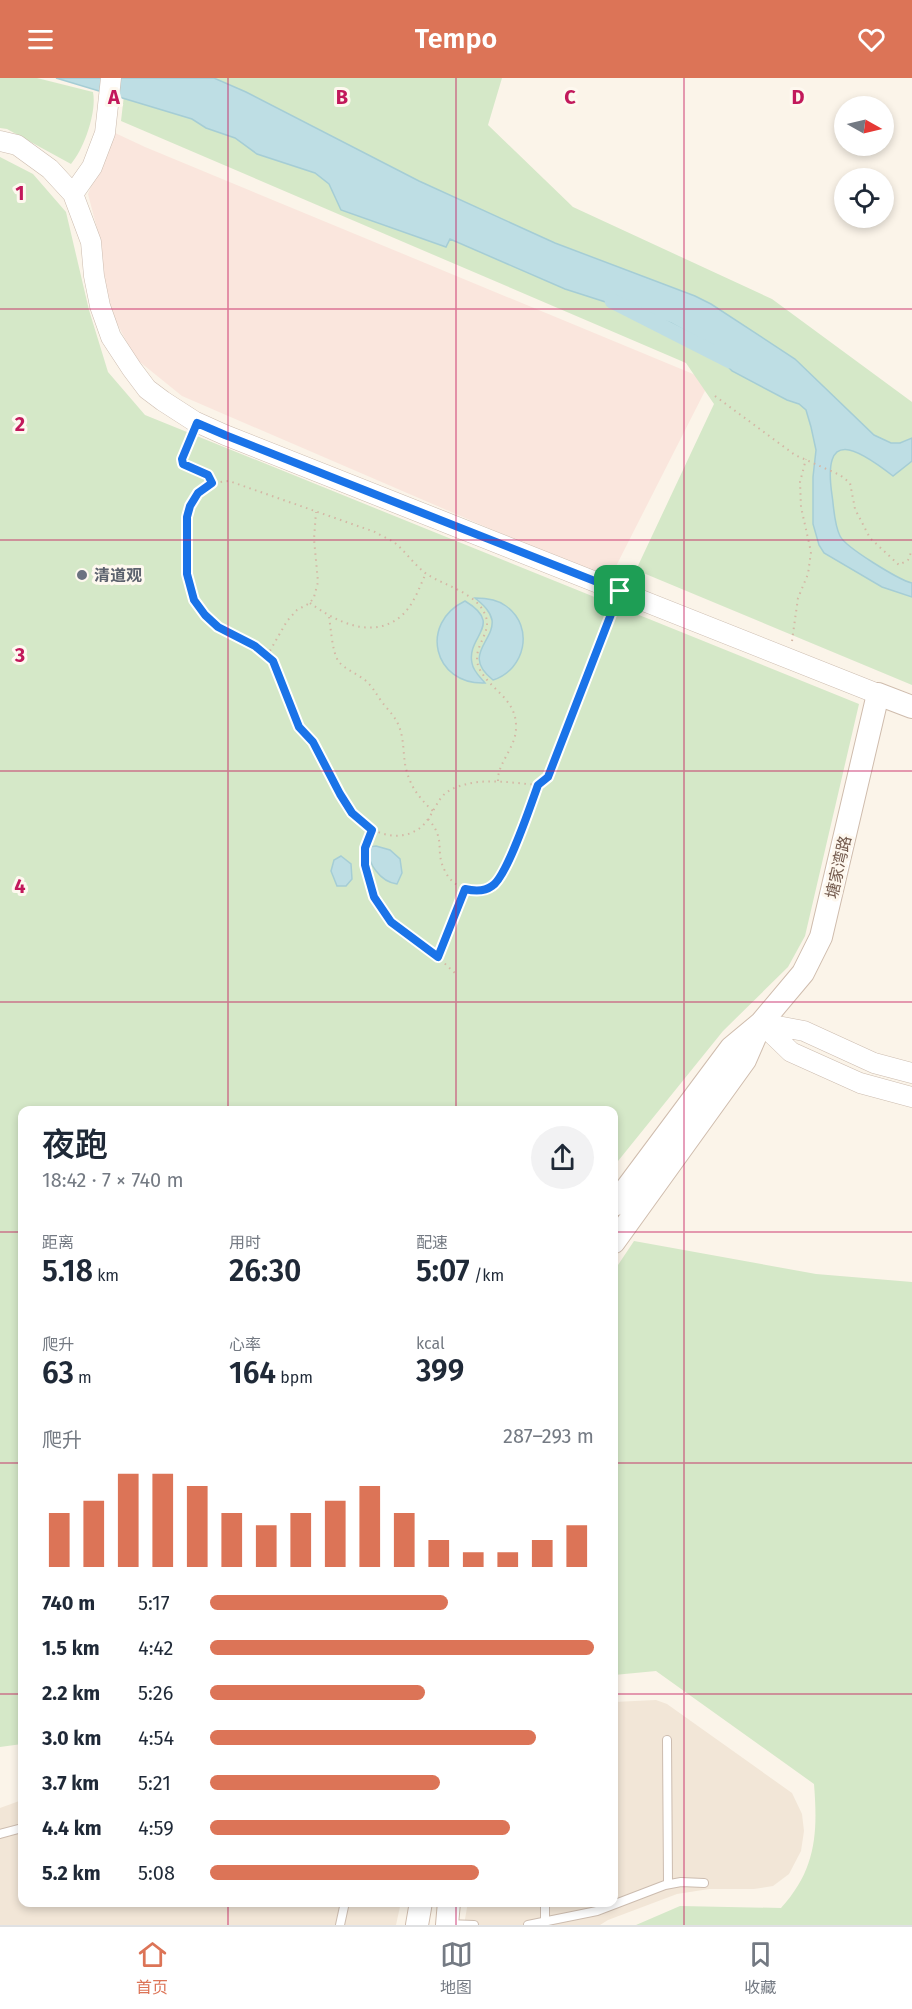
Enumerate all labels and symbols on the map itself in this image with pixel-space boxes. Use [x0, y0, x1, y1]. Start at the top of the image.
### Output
text: A [107, 85, 121, 109]
text: B [336, 85, 348, 109]
text: C [564, 85, 576, 109]
text: D [791, 85, 805, 109]
north arrow [834, 96, 894, 156]
text: 1 [15, 181, 25, 205]
text: 2 [15, 412, 25, 436]
pin [594, 565, 645, 616]
place label: 清道观 [94, 566, 142, 585]
marker: 清道观 [75, 568, 89, 582]
text: 3 [14, 643, 25, 667]
street label: 塘家湾路 [822, 834, 855, 900]
text: 4 [14, 874, 26, 898]

